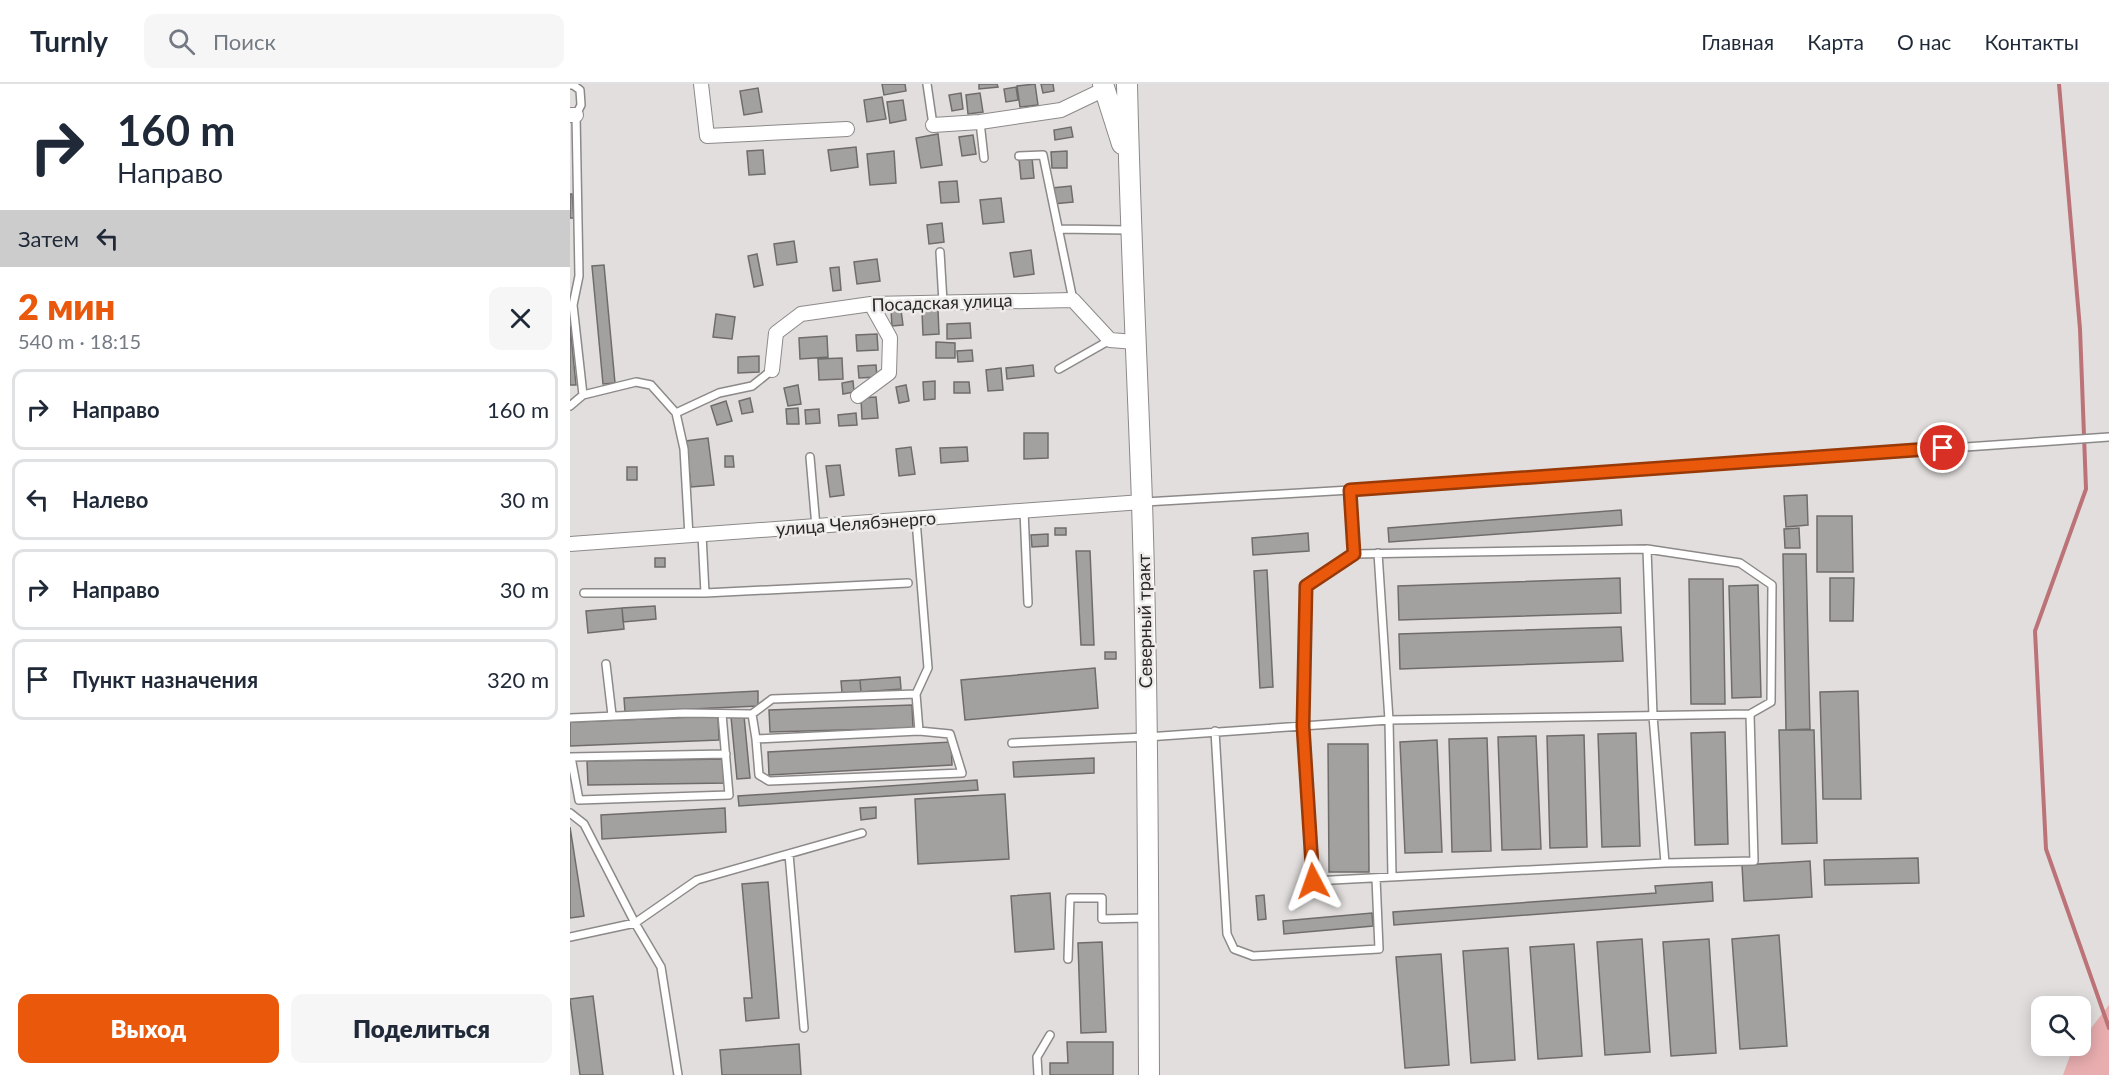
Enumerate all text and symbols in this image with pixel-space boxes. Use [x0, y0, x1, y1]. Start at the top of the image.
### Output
search box [144, 14, 564, 68]
text: Turnly [30, 24, 108, 58]
icon: search [165, 25, 198, 58]
text: Поиск [213, 28, 276, 55]
text: Главная [1701, 29, 1774, 54]
text: Карта [1807, 29, 1864, 54]
text: О нас [1897, 29, 1951, 54]
text: Контакты [1984, 29, 2079, 54]
text: 160 m [117, 105, 235, 155]
icon: right [18, 108, 96, 186]
text: Направо [117, 156, 223, 189]
icon: left [91, 222, 124, 255]
text: Затем [18, 225, 79, 252]
text: 2 мин [18, 284, 115, 328]
button: close [489, 287, 552, 350]
street label: Посадская улица [871, 289, 1013, 315]
text: 540 m · 18:15 [18, 329, 141, 353]
icon: right [21, 393, 54, 426]
text: Направо [72, 396, 160, 423]
text: 160 m [487, 396, 549, 423]
pin [1917, 422, 1968, 473]
icon: arrive [1926, 431, 1959, 464]
icon: left [21, 483, 54, 516]
text: Налево [72, 486, 148, 513]
text: 30 m [500, 486, 549, 513]
street label: улица Челябэнерго [775, 506, 937, 540]
street label: Северный тракт [1132, 554, 1156, 688]
icon: right [21, 573, 54, 606]
text: Направо [72, 576, 160, 603]
text: 30 m [500, 576, 549, 603]
icon: arrive [21, 663, 54, 696]
text: Пункт назначения [72, 666, 258, 693]
text: 320 m [487, 666, 549, 693]
position arrow [1281, 849, 1345, 913]
button: Выход [18, 994, 279, 1063]
button: Поделиться [291, 994, 552, 1063]
map controls [2031, 996, 2091, 1056]
button: search [2031, 996, 2091, 1056]

